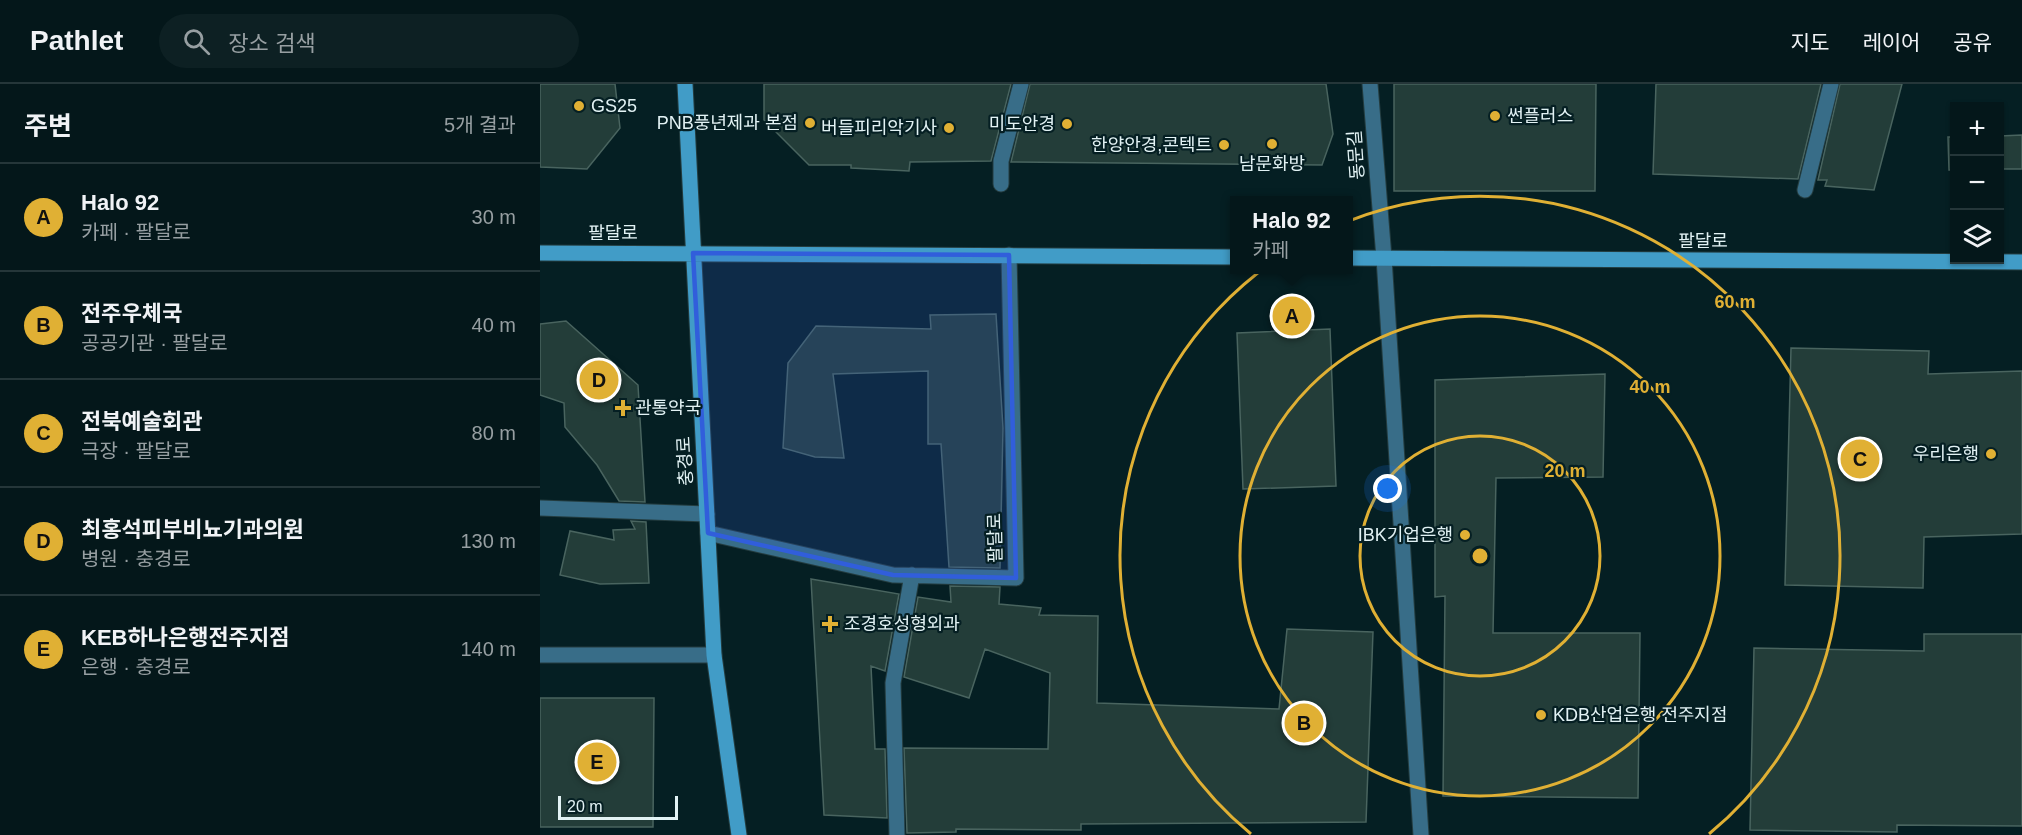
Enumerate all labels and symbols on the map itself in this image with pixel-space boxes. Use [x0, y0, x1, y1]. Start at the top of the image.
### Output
place label: GS25 [591, 96, 637, 116]
marker: GS25 [572, 99, 586, 113]
place label: 썬플러스 [1507, 106, 1573, 126]
marker: 썬플러스 [1488, 109, 1502, 123]
place label: PNB풍년제과 본점 [657, 113, 798, 133]
place label: 미도안경 [989, 114, 1055, 134]
marker: PNB풍년제과 본점 [803, 116, 817, 130]
marker: 미도안경 [1060, 117, 1074, 131]
place label: 버들피리악기사 [821, 118, 937, 138]
marker: 버들피리악기사 [942, 121, 956, 135]
street label: 동문길 [1344, 130, 1368, 180]
place label: 한양안경,콘텍트 [1091, 135, 1212, 155]
marker: 남문화방 [1265, 137, 1279, 151]
marker: 한양안경,콘텍트 [1217, 138, 1231, 152]
place label: 남문화방 [1239, 154, 1305, 174]
street label: 팔달로 [588, 223, 638, 243]
street label: 팔달로 [1678, 231, 1728, 251]
text: 60 m [1714, 292, 1756, 312]
pin: A [1272, 294, 1311, 338]
pin: D [580, 358, 618, 402]
text: 40 m [1629, 377, 1671, 397]
place label: 관통약국 [635, 398, 701, 418]
marker: 관통약국 [616, 401, 630, 415]
street label: 충경로 [674, 436, 696, 486]
pin: C [1840, 436, 1880, 482]
place label: 우리은행 [1913, 444, 1979, 464]
marker: 우리은행 [1984, 447, 1998, 461]
text: 20 m [1544, 461, 1586, 481]
your location [1373, 474, 1402, 503]
street label: 팔달로 [985, 513, 1005, 563]
place label: IBK기업은행 [1358, 525, 1453, 545]
marker: IBK기업은행 [1458, 528, 1472, 542]
centre of rings [1470, 546, 1490, 566]
place label: 조경호성형외과 [844, 614, 960, 634]
marker: 조경호성형외과 [821, 615, 839, 633]
pin: B [1284, 700, 1323, 746]
place label: KDB산업은행 전주지점 [1553, 705, 1728, 725]
marker: KDB산업은행 전주지점 [1534, 708, 1548, 722]
pin: E [578, 740, 616, 784]
scale bar [558, 793, 678, 820]

